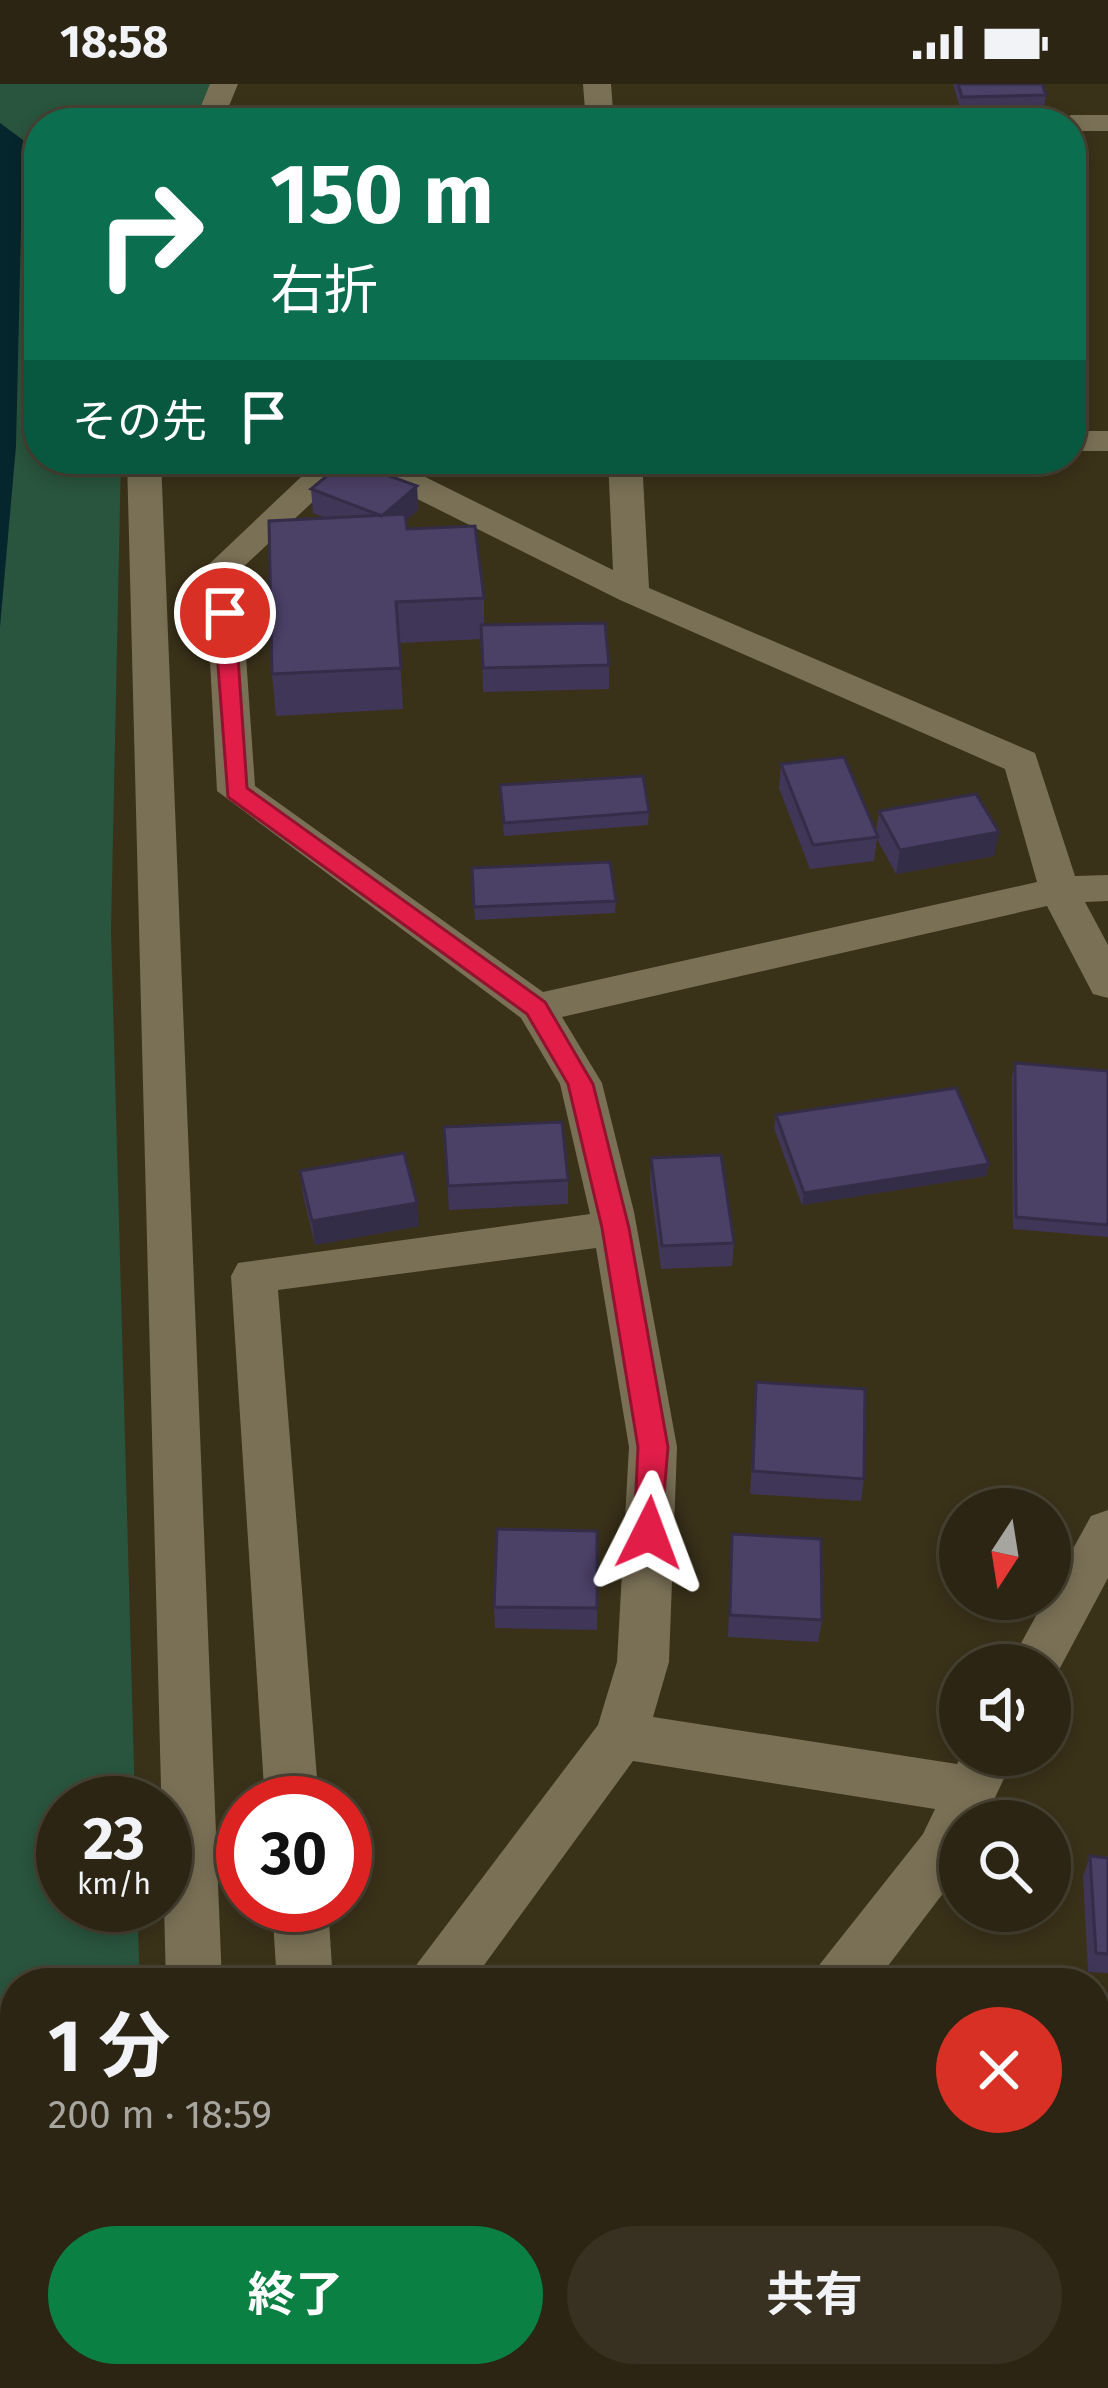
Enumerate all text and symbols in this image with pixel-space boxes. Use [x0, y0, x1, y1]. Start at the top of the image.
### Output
text: 18:58 [60, 15, 168, 69]
text: 150 m [270, 144, 494, 245]
icon: right [72, 156, 228, 312]
text: 右折 [270, 259, 378, 323]
icon: arrive [231, 384, 297, 450]
text: その先 [72, 395, 207, 449]
pin [174, 562, 276, 664]
icon: arrive [192, 580, 258, 646]
position arrow [586, 1470, 712, 1596]
north arrow [939, 1488, 1071, 1620]
map controls [939, 1488, 1071, 1932]
button: sound [939, 1644, 1071, 1776]
speed limit sign: 30 [216, 1776, 372, 1932]
button: search [939, 1800, 1071, 1932]
text: 23 [83, 1803, 145, 1875]
text: km/h [77, 1866, 151, 1902]
text: 1 分 [48, 2004, 170, 2090]
button: close [936, 2007, 1062, 2133]
text: 200 m · 18:59 [48, 2092, 272, 2138]
button: 終了 [48, 2226, 543, 2364]
button: 共有 [567, 2226, 1062, 2364]

